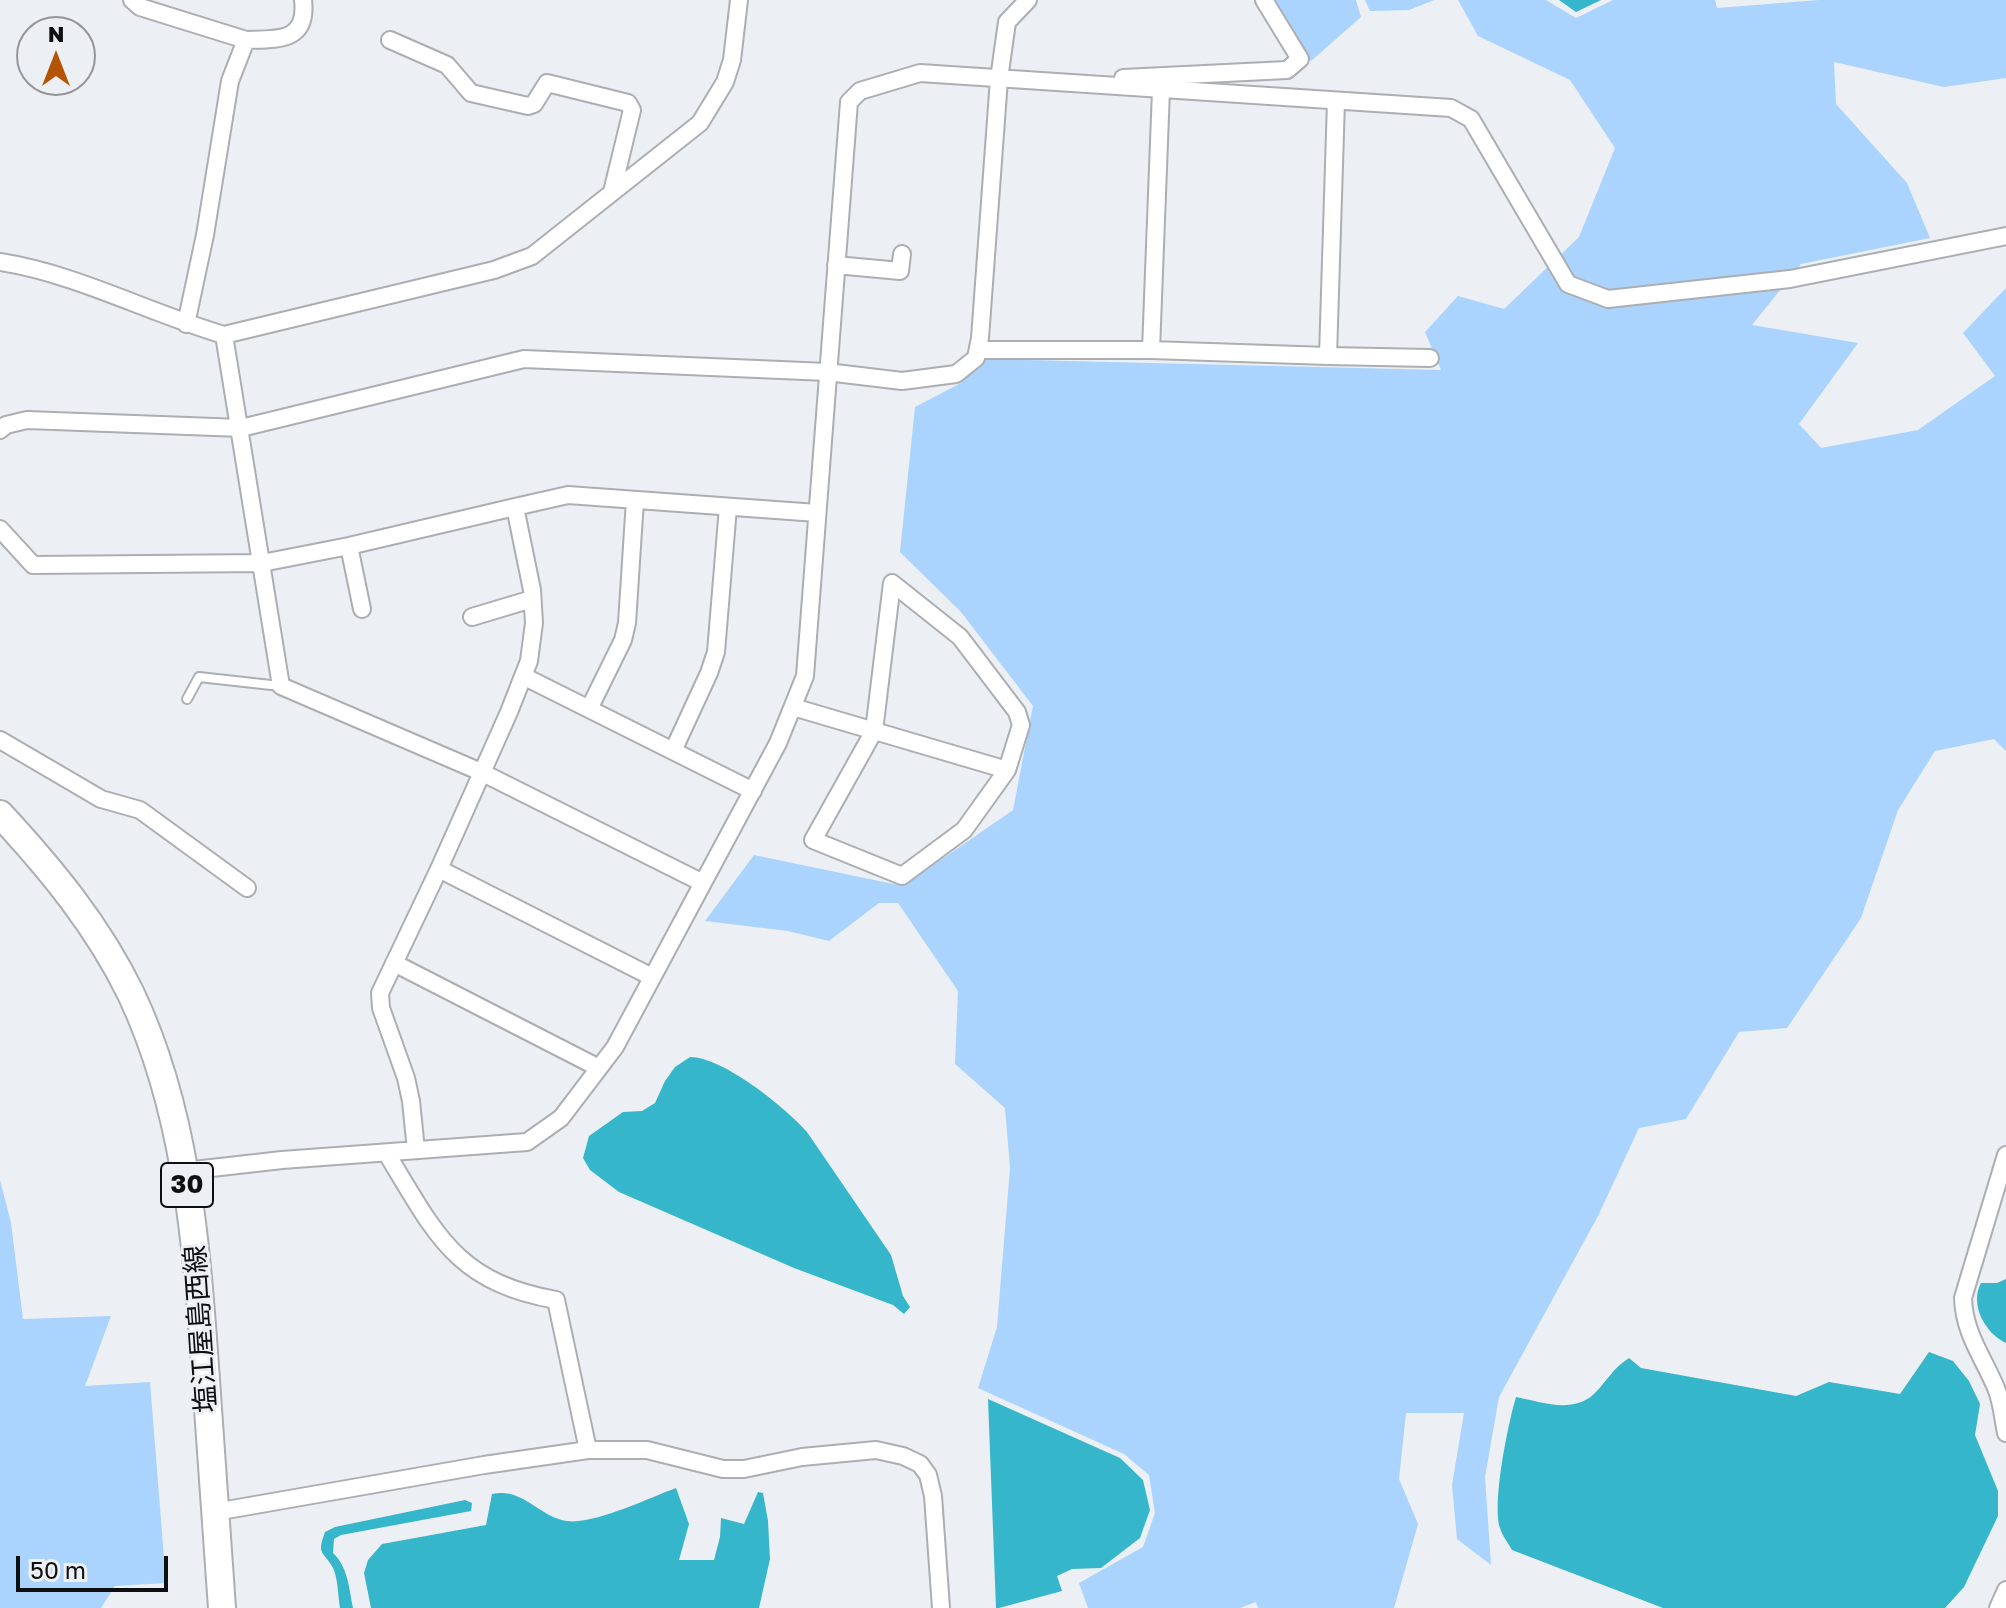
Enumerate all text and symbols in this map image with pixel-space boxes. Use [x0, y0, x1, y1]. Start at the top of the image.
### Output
north arrow [16, 16, 96, 96]
text: N [48, 20, 64, 47]
road number: 30 [161, 1163, 213, 1207]
street label: 塩江屋島西線 [178, 1244, 224, 1414]
scale bar [20, 1540, 172, 1590]
text: 50 m [30, 1555, 86, 1584]

